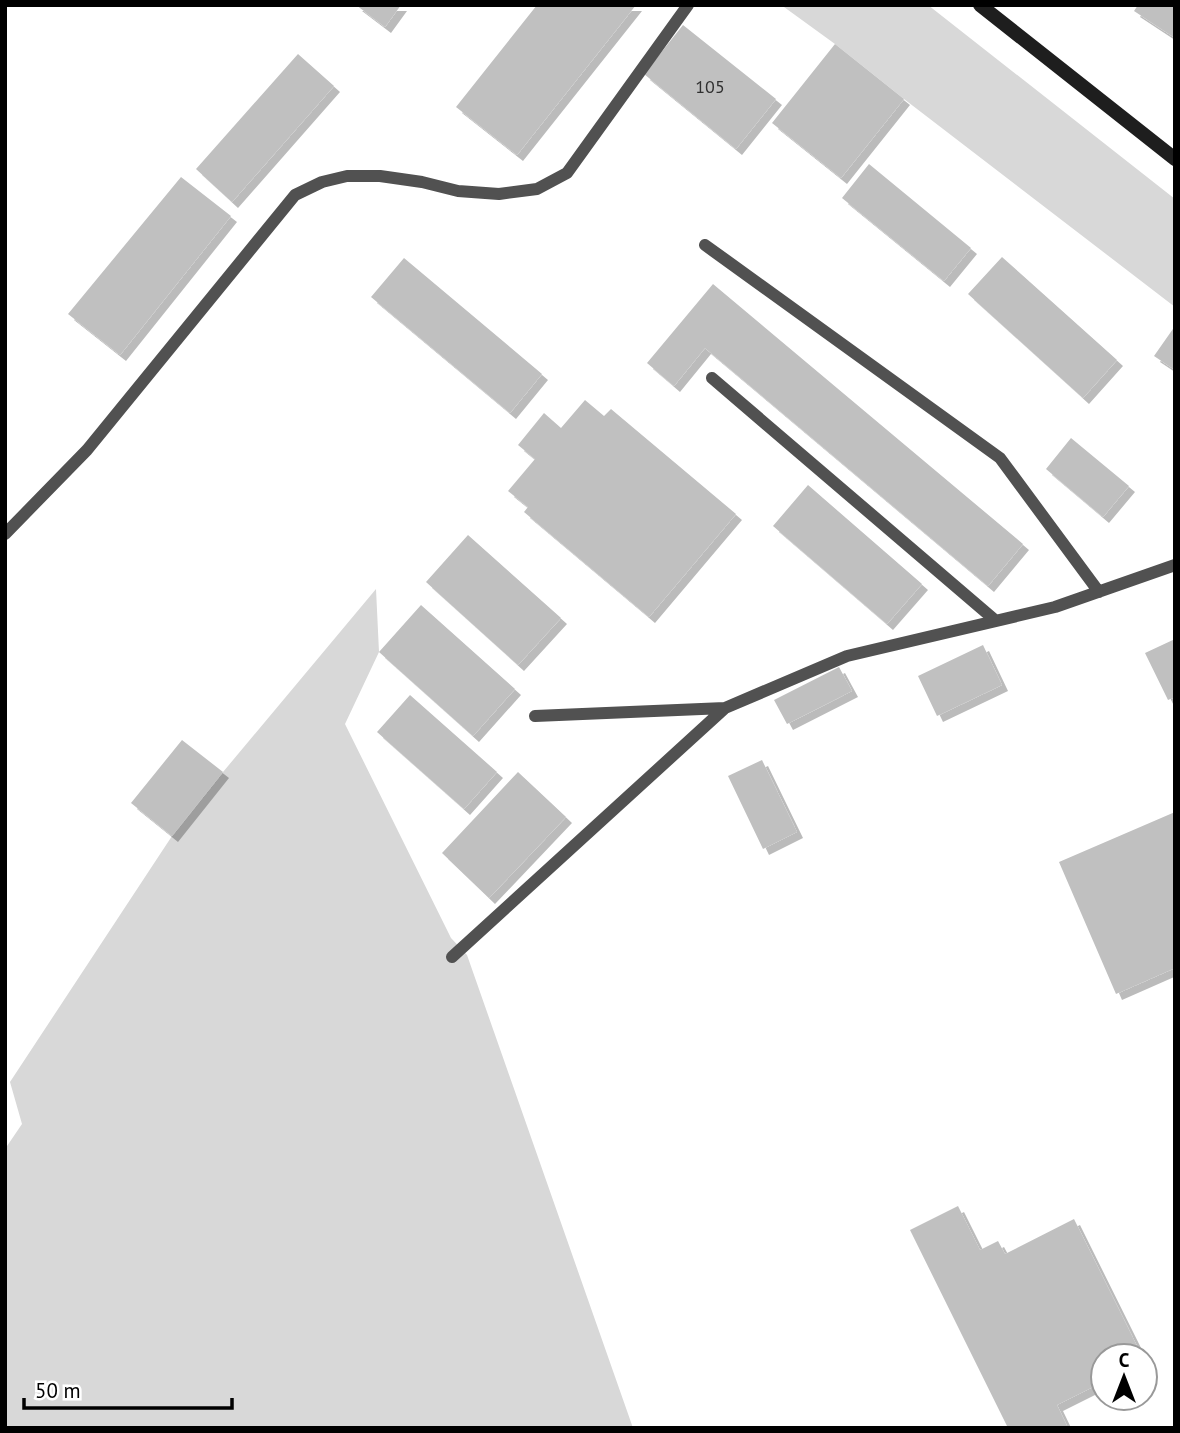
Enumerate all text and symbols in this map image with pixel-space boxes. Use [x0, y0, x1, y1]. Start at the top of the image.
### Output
house number: 105 [695, 75, 725, 98]
north arrow [1089, 1342, 1159, 1412]
text: С [1119, 1348, 1130, 1372]
scale bar [24, 1366, 233, 1410]
text: 50 m [35, 1377, 81, 1404]

